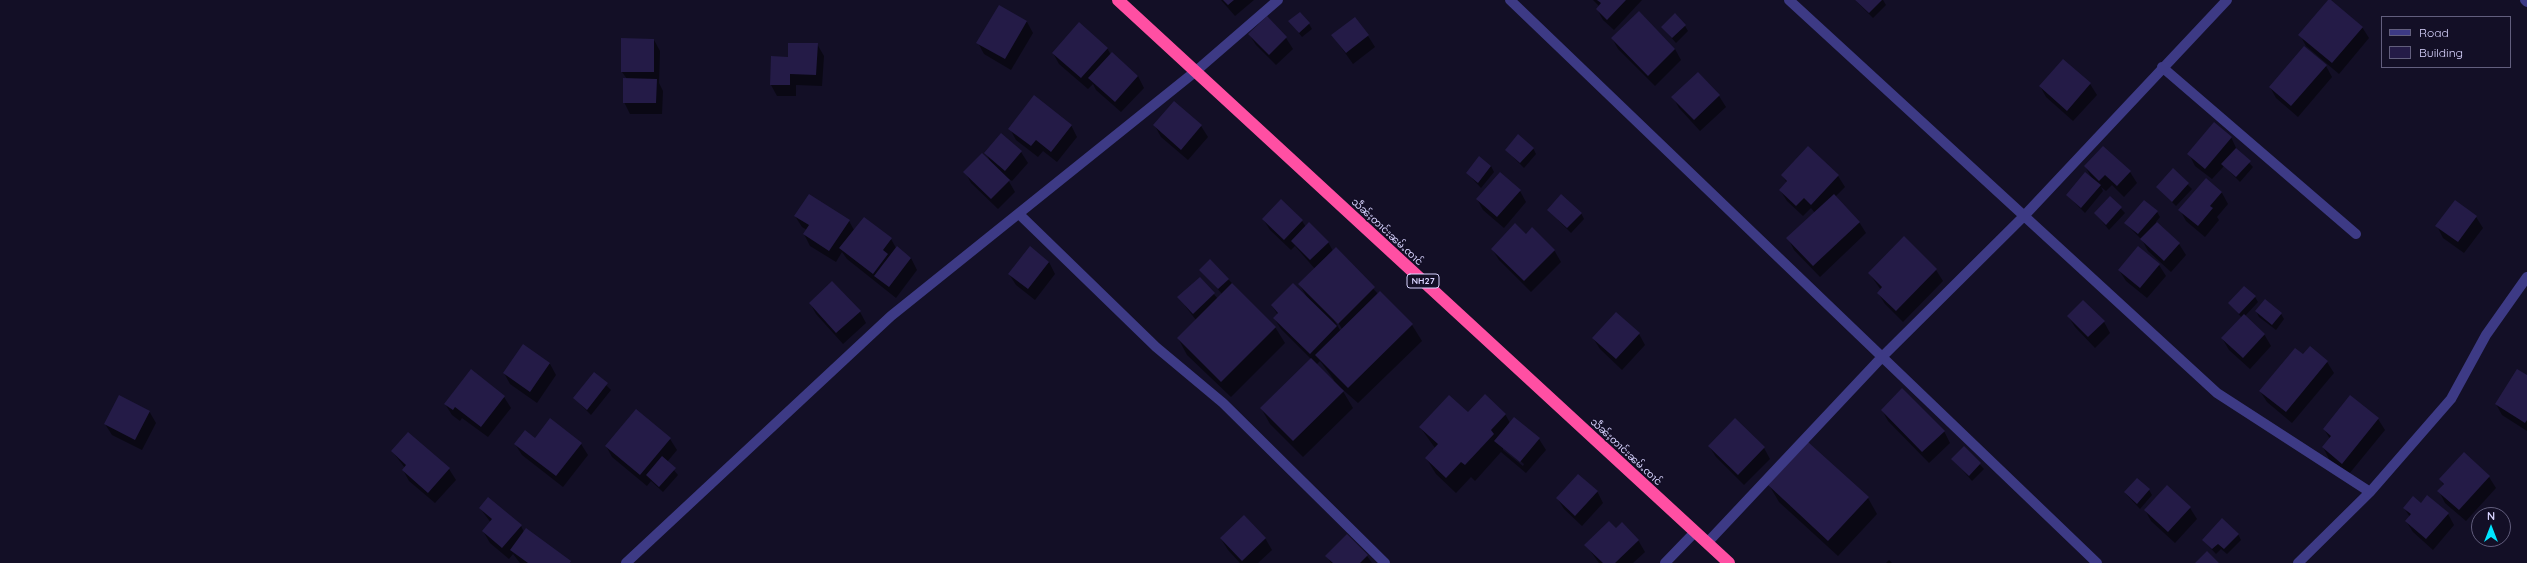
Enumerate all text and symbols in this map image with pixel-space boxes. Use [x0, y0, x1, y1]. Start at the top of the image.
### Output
legend [2381, 16, 2511, 68]
text: Road [2419, 25, 2449, 40]
text: Building [2419, 45, 2463, 60]
street label: သဵၼ်ႈတၢင်းၼမ်ႉၸၢင် [1349, 196, 1425, 268]
road number: NH27 [1407, 274, 1439, 288]
street label: သဵၼ်ႈတၢင်းၼမ်ႉၸၢင် [1588, 416, 1664, 488]
north arrow [2471, 507, 2511, 547]
text: N [2487, 509, 2495, 523]

